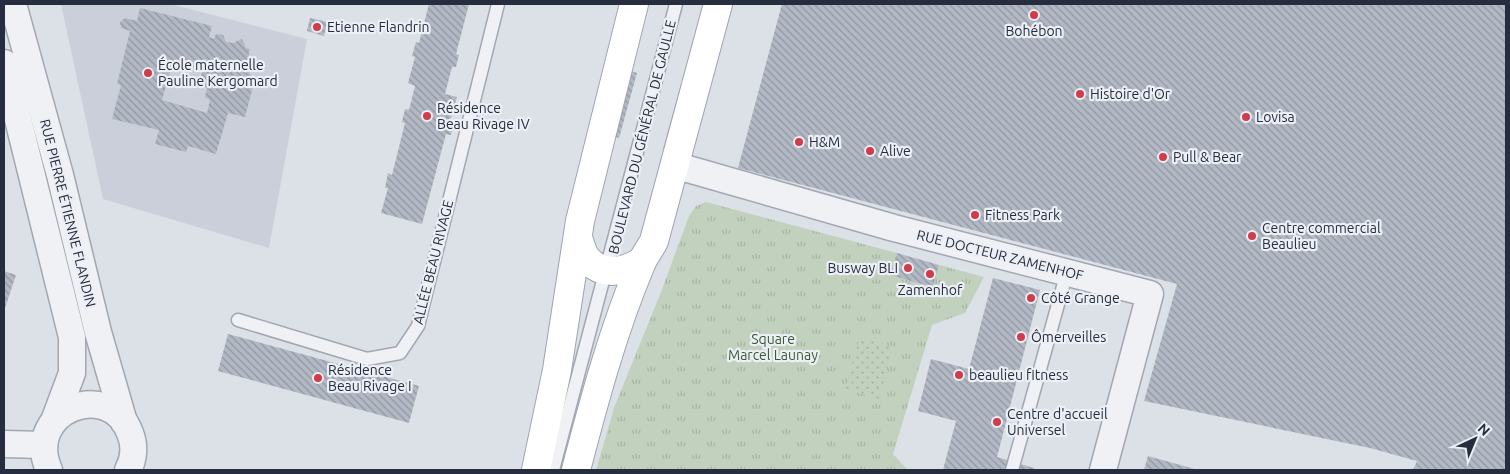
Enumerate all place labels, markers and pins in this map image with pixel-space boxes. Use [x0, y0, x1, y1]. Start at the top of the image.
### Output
marker: Bohébon [1028, 9, 1040, 21]
place label: Etienne Flandrin [327, 19, 430, 35]
marker: Etienne Flandrin [311, 21, 323, 33]
place label: Bohébon [1005, 23, 1063, 39]
place label: École maternelle Pauline Kergomard [158, 56, 278, 89]
marker: École maternelle Pauline Kergomard [142, 67, 154, 79]
place label: Histoire d'Or [1090, 86, 1171, 102]
marker: Histoire d'Or [1074, 88, 1086, 100]
place label: Résidence Beau Rivage IV [437, 100, 530, 132]
place label: Lovisa [1256, 109, 1295, 125]
marker: Résidence Beau Rivage IV [421, 110, 433, 122]
marker: Lovisa [1240, 111, 1252, 123]
place label: H&M [809, 134, 840, 150]
marker: H&M [793, 136, 805, 148]
place label: Alive [880, 143, 911, 159]
marker: Alive [864, 145, 876, 157]
place label: Pull & Bear [1173, 149, 1242, 165]
marker: Pull & Bear [1157, 151, 1169, 163]
place label: Fitness Park [985, 207, 1060, 223]
marker: Fitness Park [969, 209, 981, 221]
place label: Centre commercial Beaulieu [1262, 220, 1381, 252]
marker: Centre commercial Beaulieu [1246, 230, 1258, 242]
place label: Busway BLI [827, 260, 898, 276]
marker: Busway BLI [902, 262, 914, 274]
marker: Zamenhof [924, 268, 936, 280]
place label: Zamenhof [898, 282, 963, 298]
place label: Côté Grange [1041, 290, 1120, 306]
marker: Côté Grange [1025, 292, 1037, 304]
place label: Ômerveilles [1031, 328, 1106, 345]
marker: Ômerveilles [1015, 331, 1027, 343]
place label: Résidence Beau Rivage I [328, 362, 412, 394]
place label: beaulieu fitness [969, 367, 1068, 383]
marker: beaulieu fitness [953, 369, 965, 381]
marker: Résidence Beau Rivage I [312, 372, 324, 384]
place label: Centre d'accueil Universel [1007, 406, 1108, 438]
marker: Centre d'accueil Universel [991, 416, 1003, 428]

